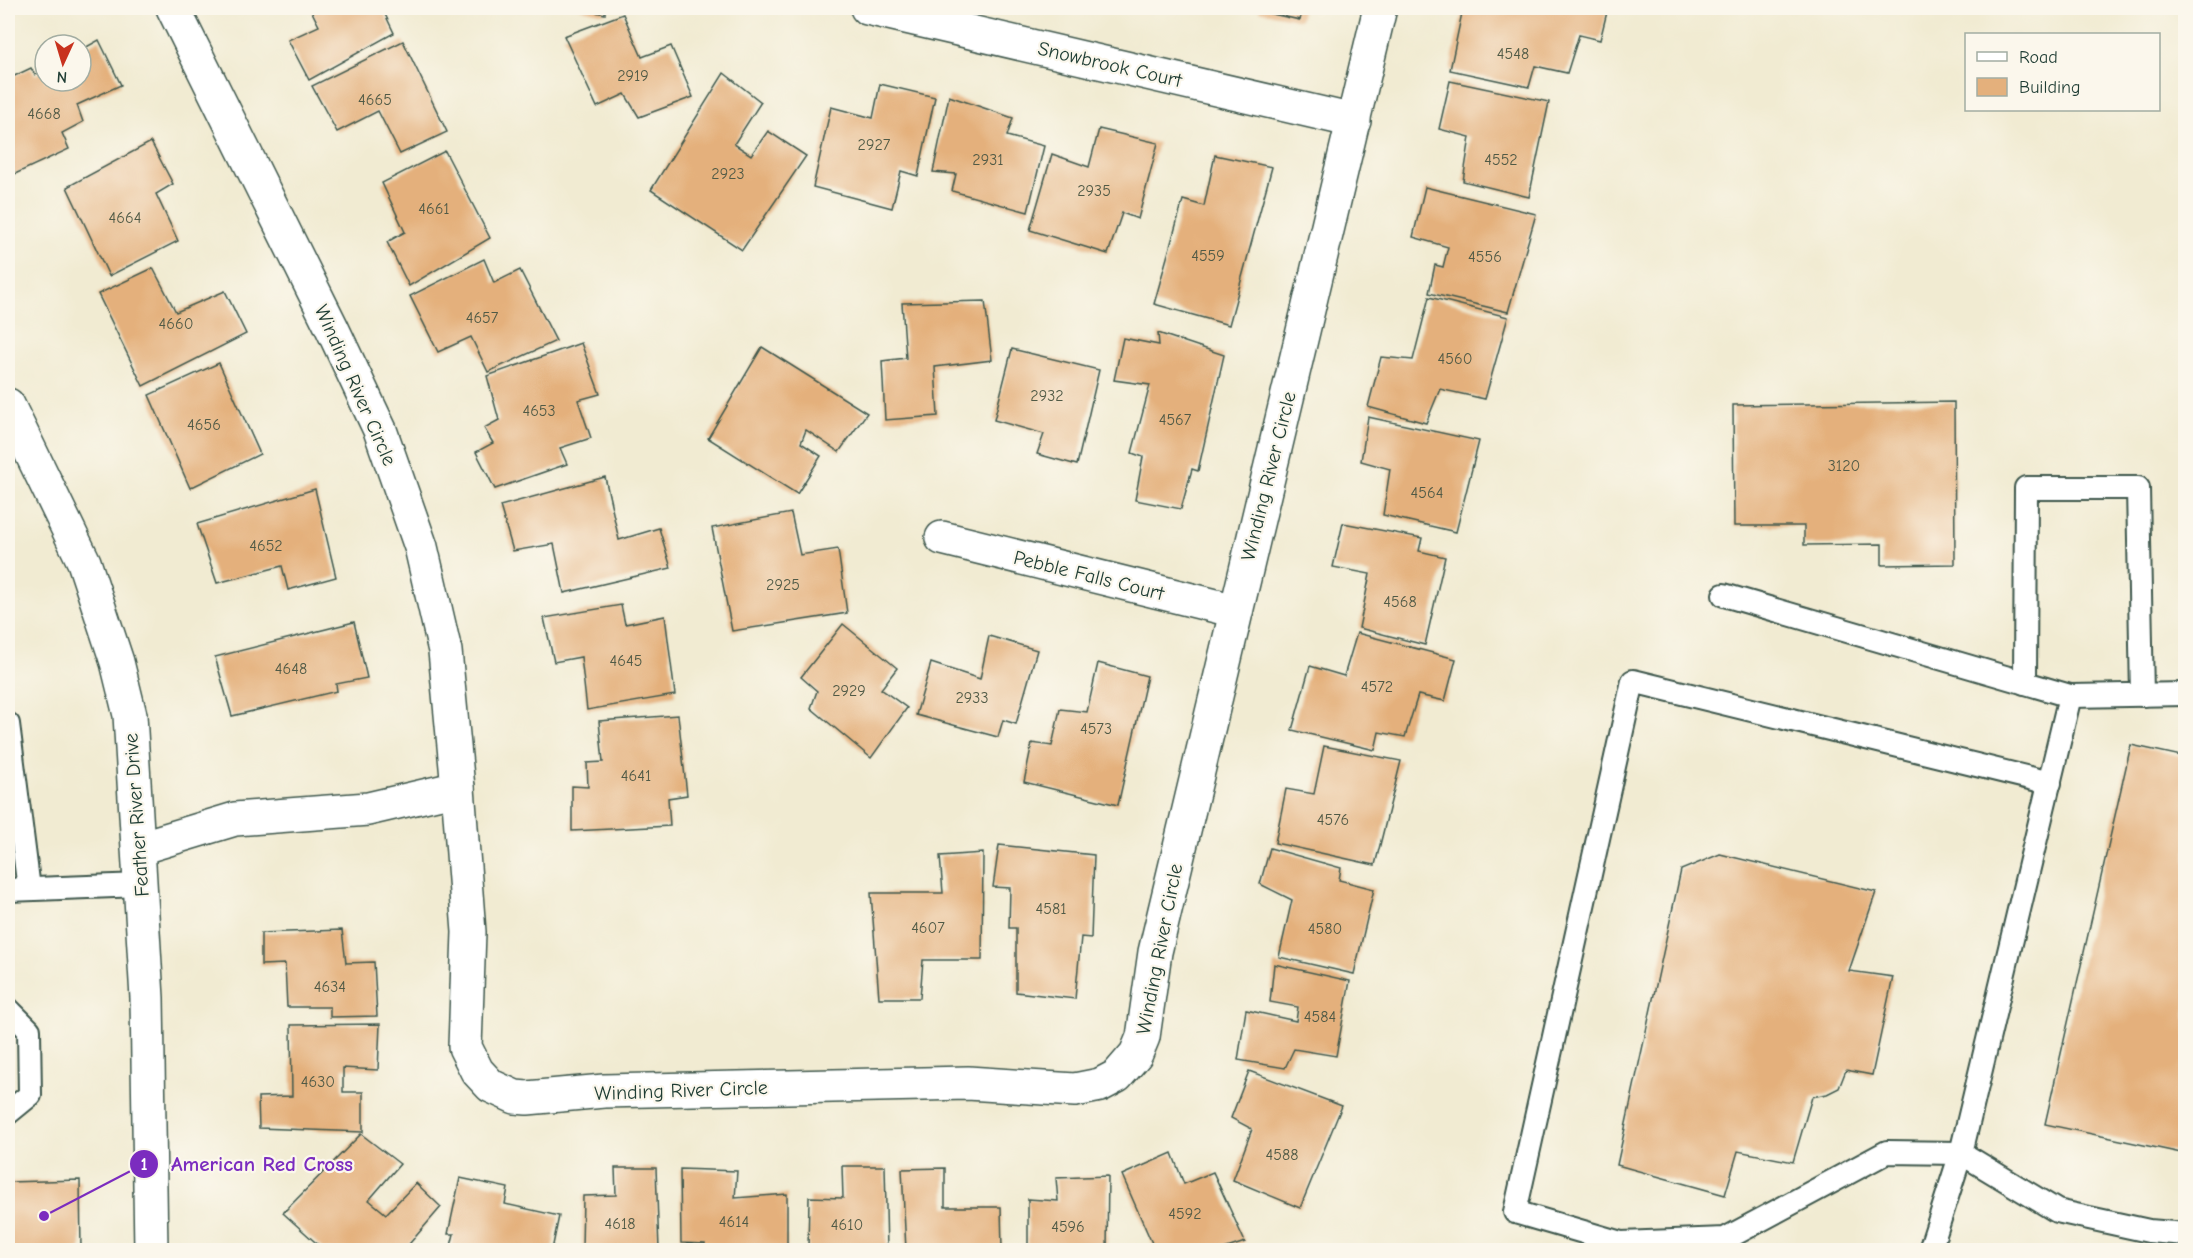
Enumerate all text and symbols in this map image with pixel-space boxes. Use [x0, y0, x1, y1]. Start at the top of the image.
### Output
north arrow [33, 33, 93, 93]
legend [1965, 33, 2160, 111]
street label: Snowbrook Court [1036, 37, 1185, 93]
house number: 4548 [1497, 45, 1529, 63]
text: Road [2019, 47, 2058, 68]
house number: 2919 [617, 67, 649, 85]
text: N [56, 68, 68, 86]
text: Building [2019, 77, 2081, 98]
house number: 4665 [358, 91, 392, 109]
house number: 4668 [27, 105, 61, 123]
house number: 2927 [858, 136, 891, 154]
house number: 2931 [972, 151, 1004, 169]
house number: 4552 [1484, 151, 1518, 169]
house number: 2923 [711, 165, 745, 183]
house number: 2935 [1077, 182, 1111, 200]
house number: 4661 [418, 200, 450, 218]
house number: 4664 [109, 209, 141, 227]
house number: 4559 [1191, 247, 1225, 265]
house number: 4556 [1468, 248, 1502, 266]
street label: Winding River Circle [310, 301, 401, 469]
house number: 4657 [466, 309, 499, 327]
house number: 4660 [159, 315, 193, 333]
house number: 4560 [1438, 350, 1472, 368]
house number: 2932 [1030, 387, 1064, 405]
street label: Winding River Circle [1236, 389, 1301, 563]
house number: 4653 [522, 402, 556, 420]
house number: 4567 [1159, 411, 1192, 429]
house number: 4656 [187, 416, 221, 434]
house number: 3120 [1828, 457, 1860, 475]
house number: 4564 [1411, 484, 1443, 502]
house number: 4652 [249, 537, 283, 555]
street label: Pebble Falls Court [1011, 546, 1168, 606]
house number: 2925 [766, 576, 800, 594]
house number: 4568 [1383, 593, 1417, 611]
house number: 4645 [610, 652, 642, 670]
house number: 4648 [275, 660, 307, 678]
house number: 4572 [1361, 678, 1393, 696]
house number: 2929 [832, 682, 866, 700]
house number: 2933 [955, 689, 989, 707]
house number: 4573 [1080, 720, 1112, 738]
street label: Feather River Drive [119, 732, 154, 898]
house number: 4641 [621, 767, 651, 785]
house number: 4576 [1317, 811, 1349, 829]
street label: Winding River Circle [1132, 862, 1187, 1037]
house number: 4581 [1036, 900, 1067, 918]
house number: 4607 [911, 919, 945, 937]
house number: 4580 [1308, 920, 1342, 938]
house number: 4634 [314, 978, 346, 996]
house number: 4584 [1304, 1008, 1336, 1026]
house number: 4630 [301, 1073, 335, 1091]
street label: Winding River Circle [594, 1076, 768, 1105]
callout: American Red Cross [129, 1145, 365, 1184]
house number: 4588 [1266, 1146, 1298, 1164]
text: American Red Cross [171, 1152, 353, 1176]
text: 1 [140, 1154, 148, 1175]
house number: 4592 [1168, 1205, 1202, 1223]
house number: 4614 [719, 1213, 749, 1231]
house number: 4618 [605, 1215, 636, 1233]
house number: 4610 [831, 1216, 863, 1234]
house number: 4596 [1051, 1218, 1085, 1236]

